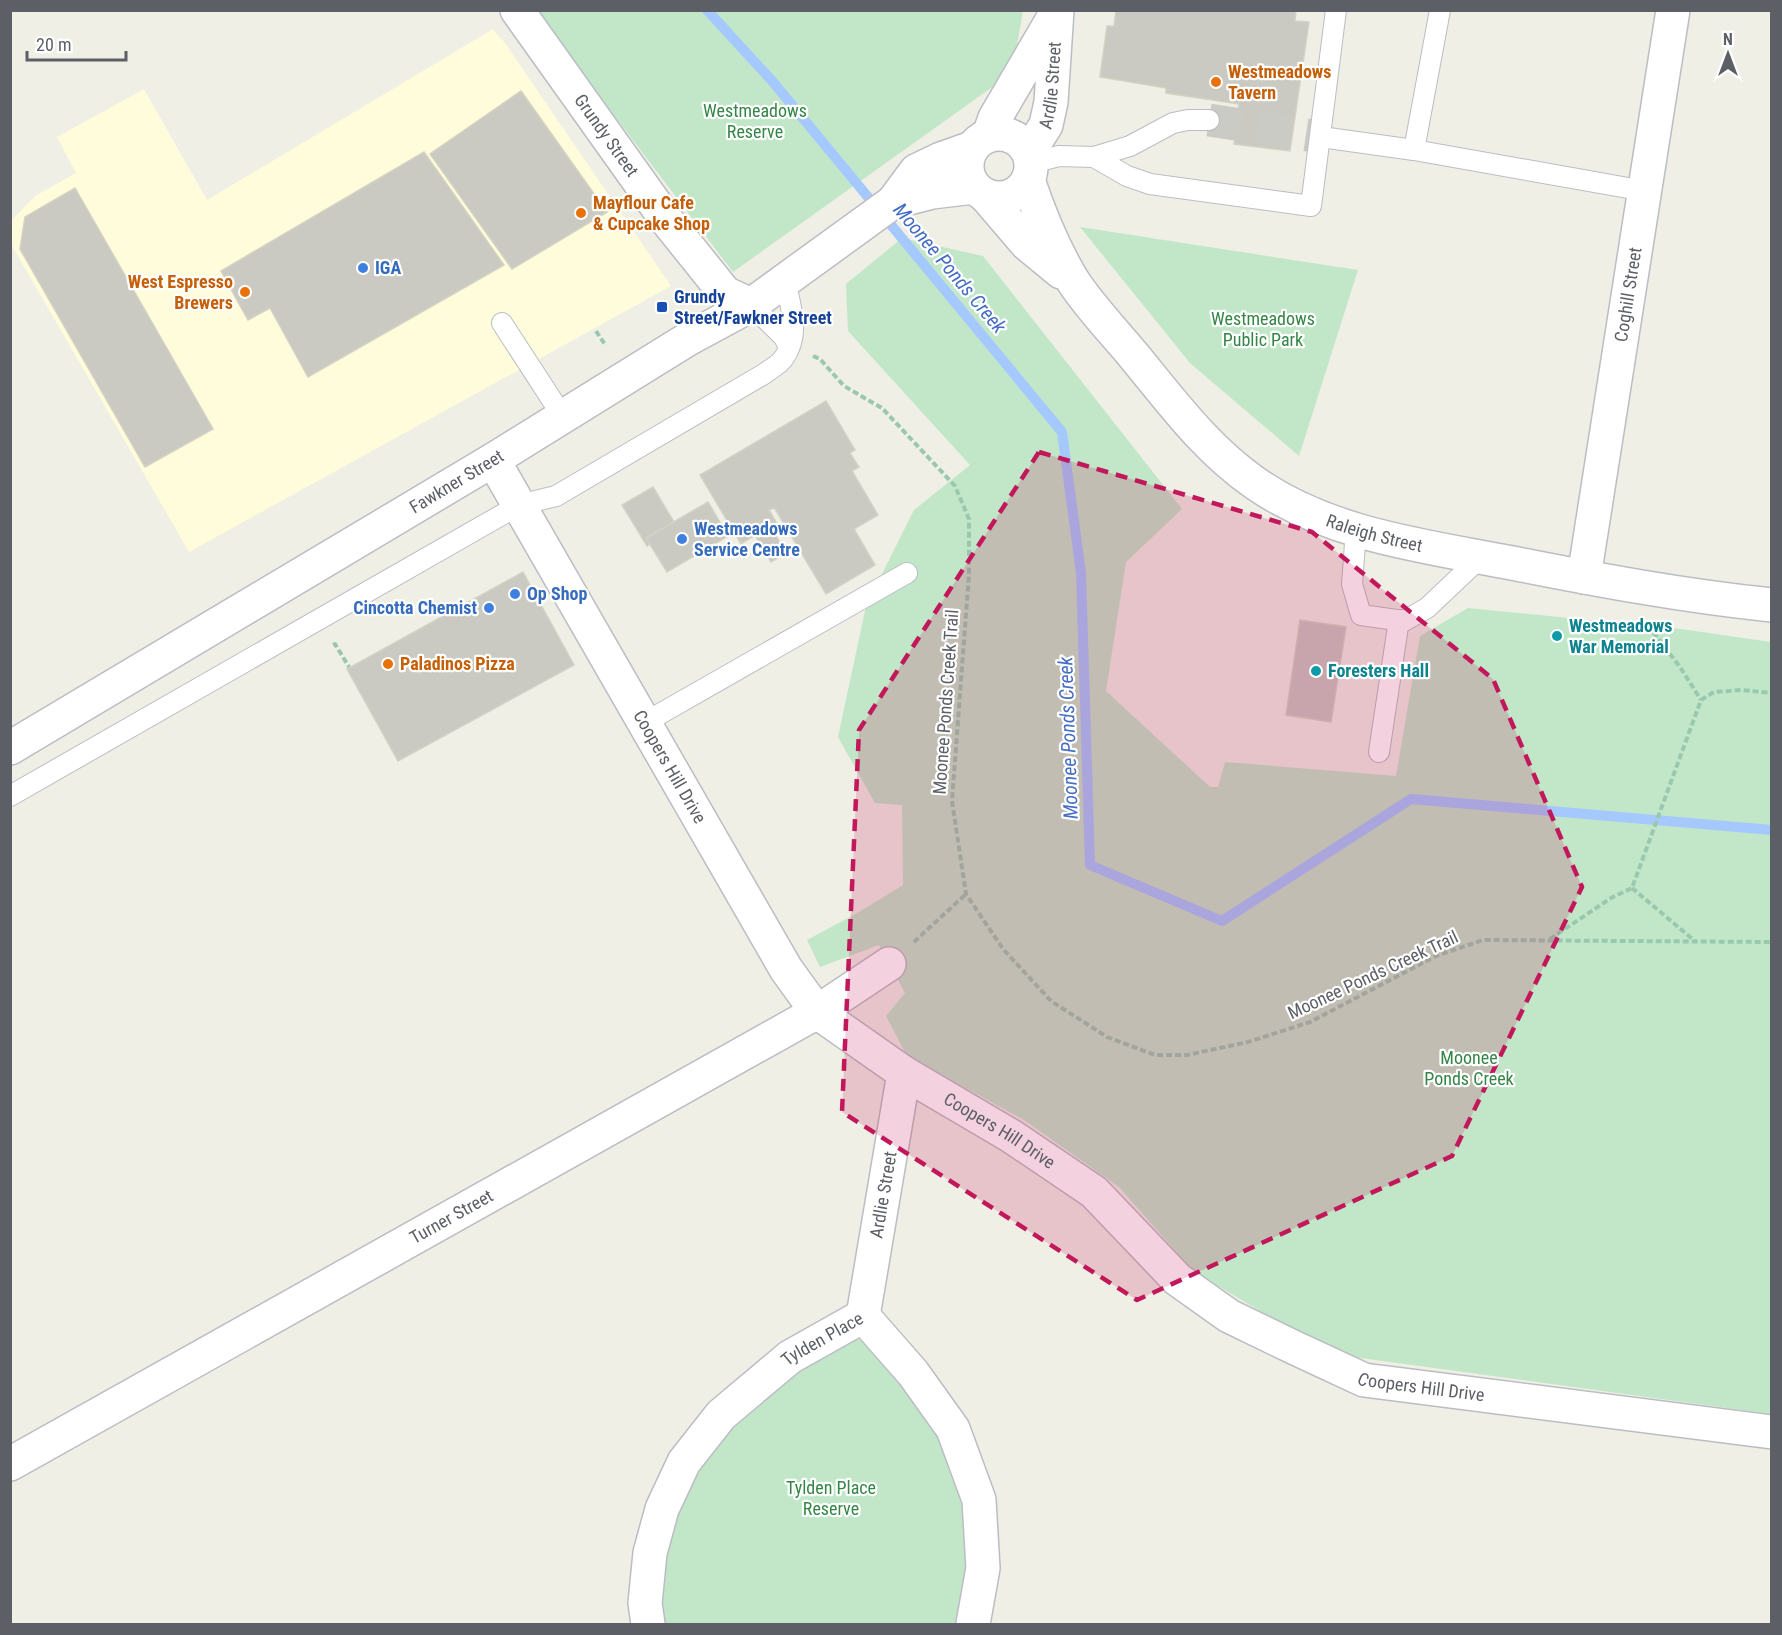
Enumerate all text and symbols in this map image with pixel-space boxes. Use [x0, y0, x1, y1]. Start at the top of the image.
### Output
scale bar [27, 24, 126, 62]
north arrow [1698, 24, 1758, 84]
text: N [1723, 30, 1733, 49]
text: 20 m [36, 34, 71, 55]
street label: Ardlie Street [1034, 41, 1065, 131]
place label: Westmeadows Tavern [1228, 61, 1331, 103]
marker: Westmeadows Tavern [1209, 75, 1223, 89]
street label: Grundy Street [570, 90, 643, 180]
park label: Westmeadows Reserve [703, 100, 807, 142]
place label: Mayflour Cafe & Cupcake Shop [593, 192, 710, 234]
water label: Moonee Ponds Creek [889, 198, 1012, 339]
marker: Mayflour Cafe & Cupcake Shop [574, 206, 588, 220]
street label: Coghill Street [1610, 246, 1646, 343]
place label: IGA [375, 257, 401, 278]
marker: IGA [356, 261, 370, 275]
place label: West Espresso Brewers [128, 271, 233, 313]
marker: West Espresso Brewers [238, 285, 252, 299]
place label: Grundy Street/Fawkner Street [674, 286, 832, 328]
marker: Grundy Street/Fawkner Street [655, 300, 669, 314]
park label: Westmeadows Public Park [1211, 308, 1315, 350]
street label: Fawkner Street [406, 445, 507, 517]
street label: Raleigh Street [1323, 510, 1424, 556]
place label: Westmeadows Service Centre [694, 518, 800, 560]
marker: Westmeadows Service Centre [675, 532, 689, 546]
place label: Op Shop [527, 583, 587, 604]
marker: Op Shop [508, 587, 522, 601]
place label: Cincotta Chemist [353, 597, 477, 618]
marker: Cincotta Chemist [482, 601, 496, 615]
street label: Moonee Ponds Creek Trail [929, 609, 962, 795]
place label: Westmeadows War Memorial [1569, 615, 1672, 657]
marker: Westmeadows War Memorial [1550, 629, 1564, 643]
place label: Paladinos Pizza [400, 653, 515, 674]
water label: Moonee Ponds Creek [1053, 655, 1083, 820]
marker: Paladinos Pizza [381, 657, 395, 671]
place label: Foresters Hall [1328, 660, 1429, 681]
marker: Foresters Hall [1309, 664, 1323, 678]
street label: Coopers Hill Drive [629, 706, 711, 827]
street label: Moonee Ponds Creek Trail [1284, 926, 1461, 1023]
park label: Moonee Ponds Creek [1424, 1047, 1514, 1089]
street label: Coopers Hill Drive [940, 1088, 1059, 1173]
street label: Ardlie Street [865, 1150, 901, 1240]
street label: Turner Street [406, 1185, 496, 1248]
street label: Tylden Place [777, 1307, 867, 1370]
street label: Coopers Hill Drive [1354, 1368, 1486, 1405]
park label: Tylden Place Reserve [786, 1477, 876, 1519]

